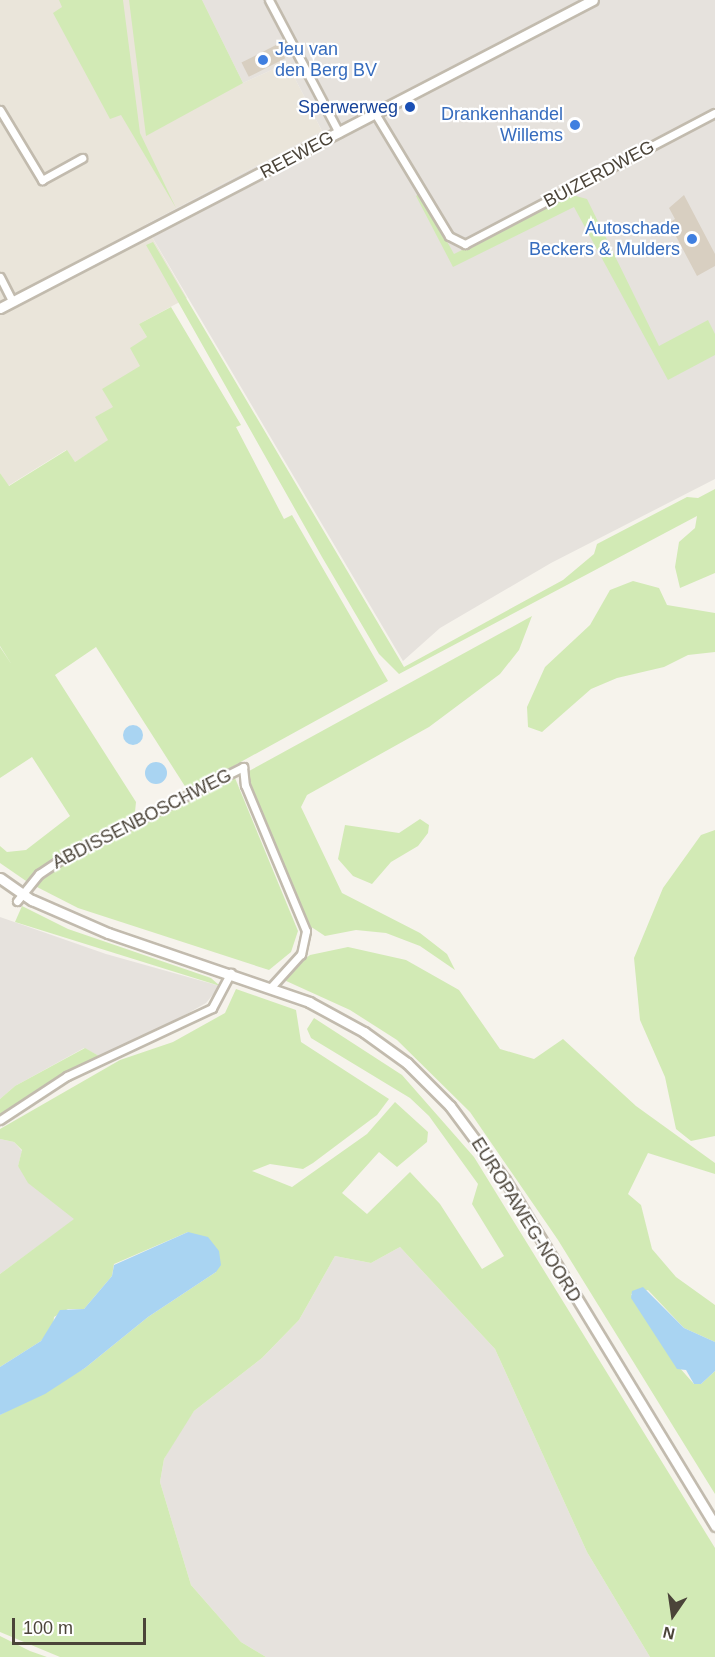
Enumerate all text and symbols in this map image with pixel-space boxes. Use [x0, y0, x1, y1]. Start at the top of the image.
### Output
place label: Jeu van den Berg BV [275, 39, 377, 82]
marker: Jeu van den Berg BV [256, 53, 270, 67]
place label: Sperwerweg [298, 96, 398, 118]
marker: Sperwerweg [403, 100, 417, 114]
place label: Drankenhandel Willems [441, 104, 563, 146]
marker: Drankenhandel Willems [568, 118, 582, 132]
street label: REEWEG [257, 127, 337, 183]
street label: BUIZERDWEG [540, 136, 658, 212]
place label: Autoschade Beckers & Mulders [529, 218, 680, 260]
marker: Autoschade Beckers & Mulders [685, 232, 699, 246]
street label: ABDISSENBOSCHWEG [49, 764, 235, 874]
street label: EUROPAWEG-NOORD [466, 1134, 586, 1306]
north arrow [643, 1585, 703, 1645]
scale bar [15, 1606, 148, 1644]
text: 100 m [23, 1618, 73, 1638]
text: N [661, 1623, 676, 1643]

